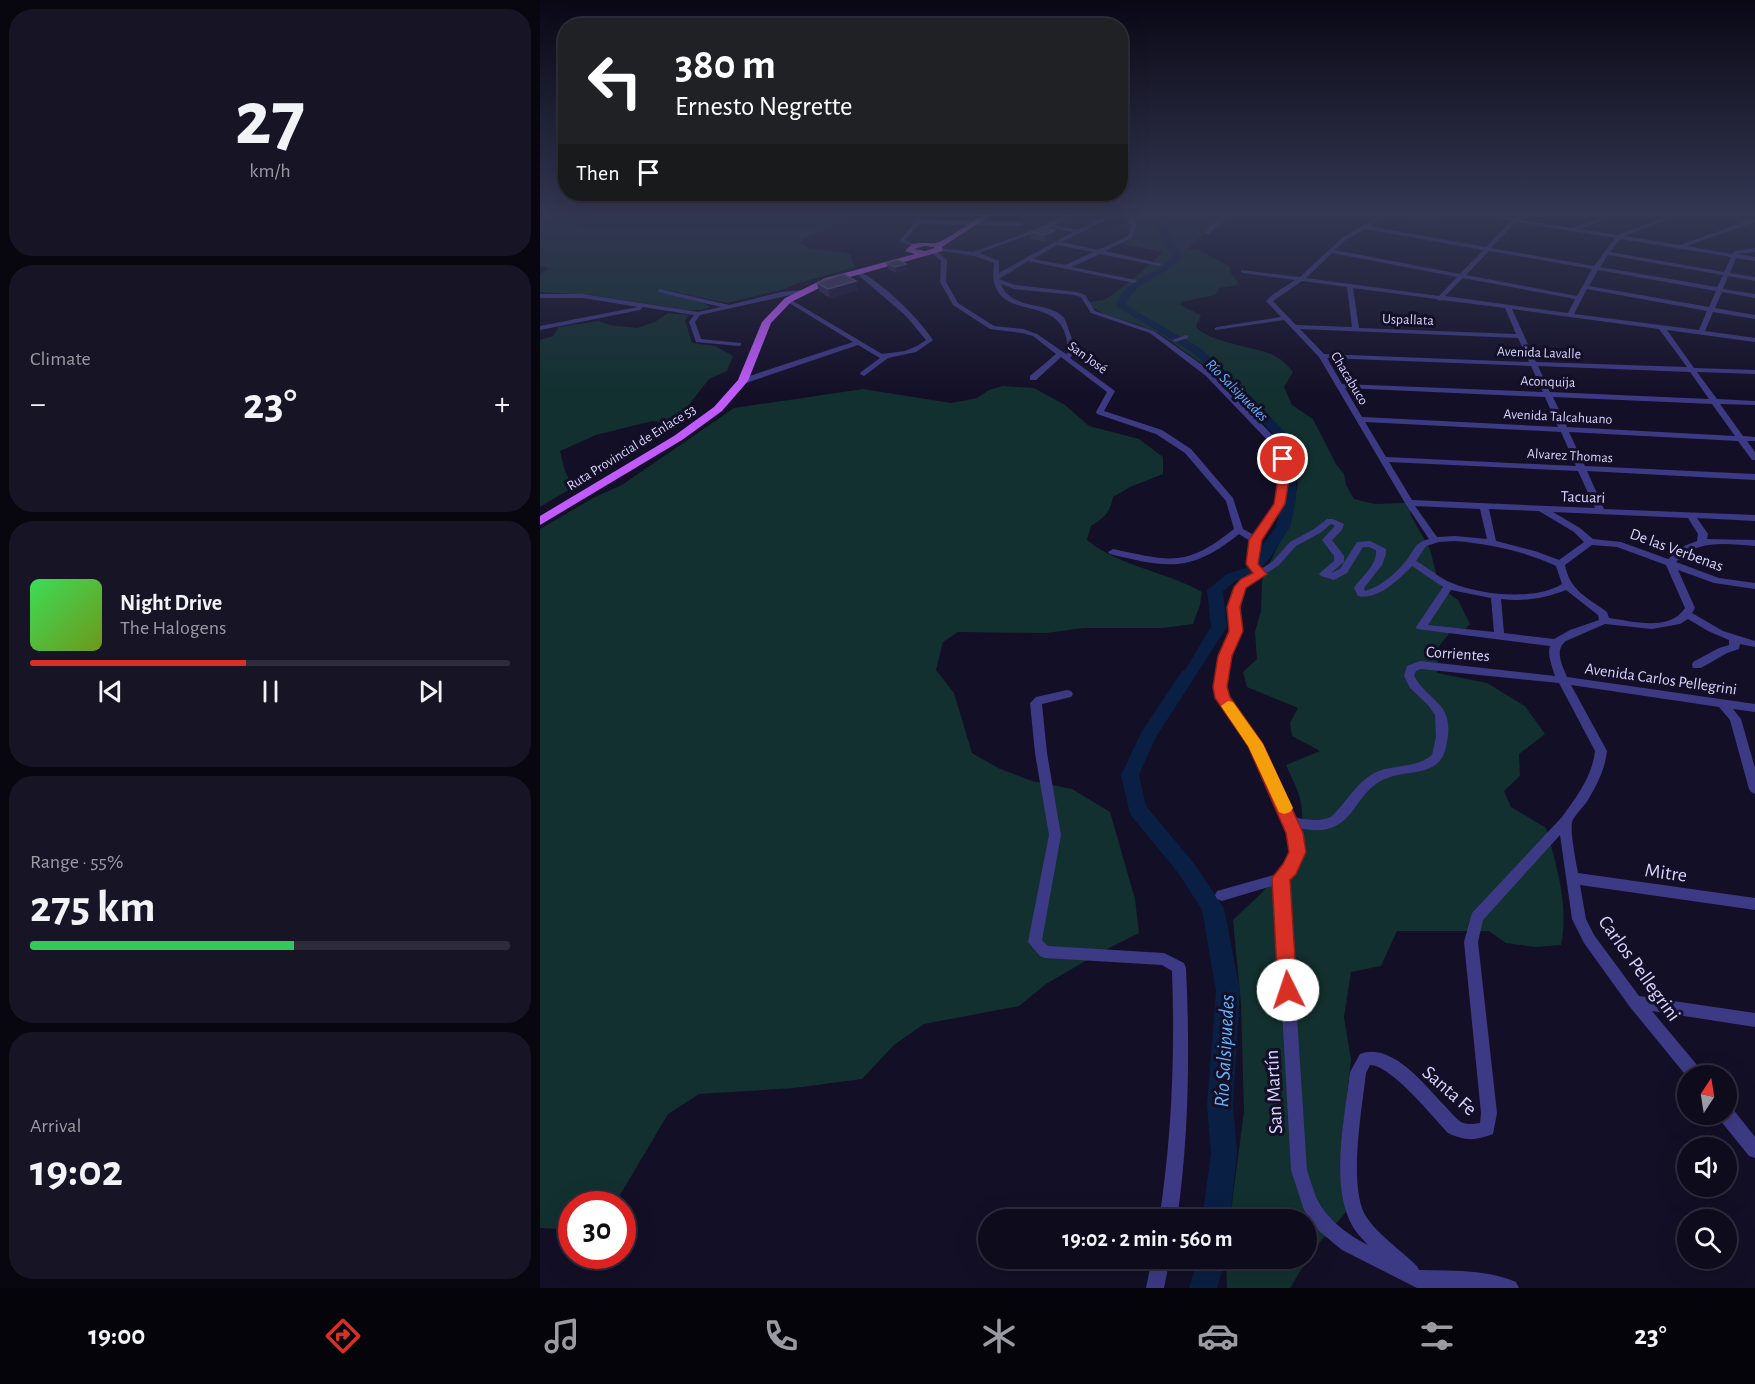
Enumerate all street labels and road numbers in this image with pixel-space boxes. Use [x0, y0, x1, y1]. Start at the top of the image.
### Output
street label: Uspallata [1382, 312, 1435, 328]
street label: San José [1065, 339, 1110, 377]
street label: Avenida Lavalle [1497, 345, 1581, 361]
street label: Chacabuco [1328, 349, 1370, 408]
street label: Aconquija [1520, 374, 1576, 390]
street label: Ruta Provincial de Enlace 53 [565, 402, 699, 493]
street label: Avenida Talcahuano [1503, 407, 1613, 427]
street label: Alvarez Thomas [1527, 447, 1613, 465]
street label: Tacuari [1560, 488, 1606, 506]
street label: De las Verbenas [1628, 526, 1726, 574]
street label: Corrientes [1426, 644, 1490, 664]
street label: Avenida Carlos Pellegrini [1584, 660, 1738, 698]
street label: Mitre [1643, 860, 1688, 886]
street label: Carlos Pellegrini [1594, 912, 1684, 1025]
street label: San Martín [1262, 1049, 1286, 1135]
street label: Santa Fe [1418, 1062, 1480, 1119]

